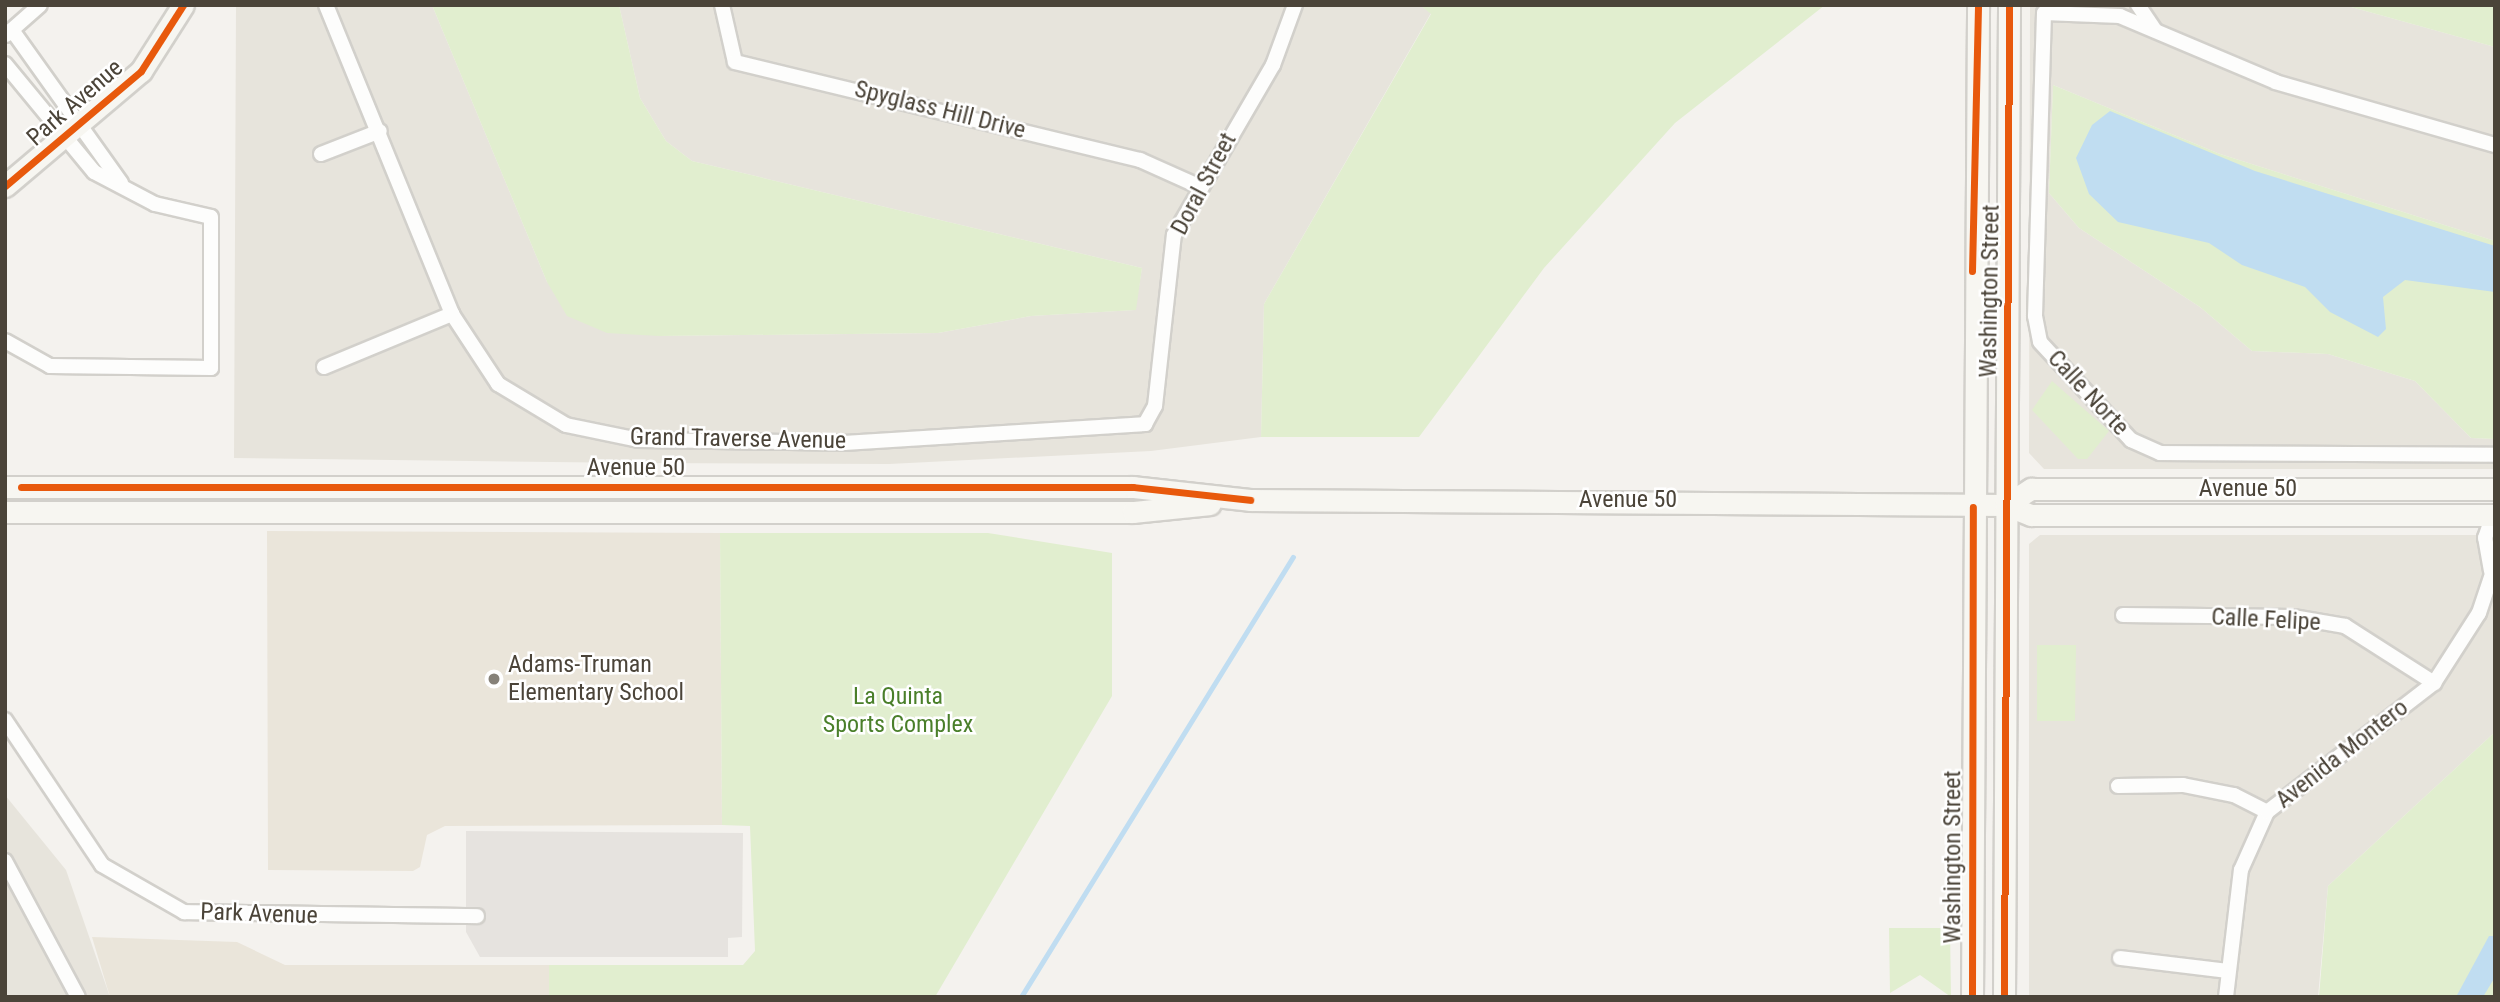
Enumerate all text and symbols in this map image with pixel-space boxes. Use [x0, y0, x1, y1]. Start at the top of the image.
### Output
street label: Park Avenue [21, 54, 129, 152]
street label: Spyglass Hill Drive [852, 75, 1028, 145]
street label: Doral Street [1165, 128, 1243, 240]
street label: Washington Street [1974, 204, 2006, 378]
street label: Calle Norte [2041, 344, 2135, 442]
street label: Grand Traverse Avenue [629, 423, 847, 455]
street label: Avenue 50 [587, 454, 685, 482]
street label: Avenue 50 [2199, 475, 2297, 503]
street label: Avenue 50 [1579, 486, 1677, 514]
street label: Calle Felipe [2211, 603, 2321, 637]
place label: Adams-Truman Elementary School [508, 651, 684, 707]
marker: Adams-Truman Elementary School [486, 671, 502, 687]
park label: La Quinta Sports Complex [823, 683, 973, 739]
street label: Avenida Montero [2270, 693, 2414, 815]
street label: Washington Street [1939, 770, 1967, 944]
street label: Park Avenue [200, 898, 318, 930]

